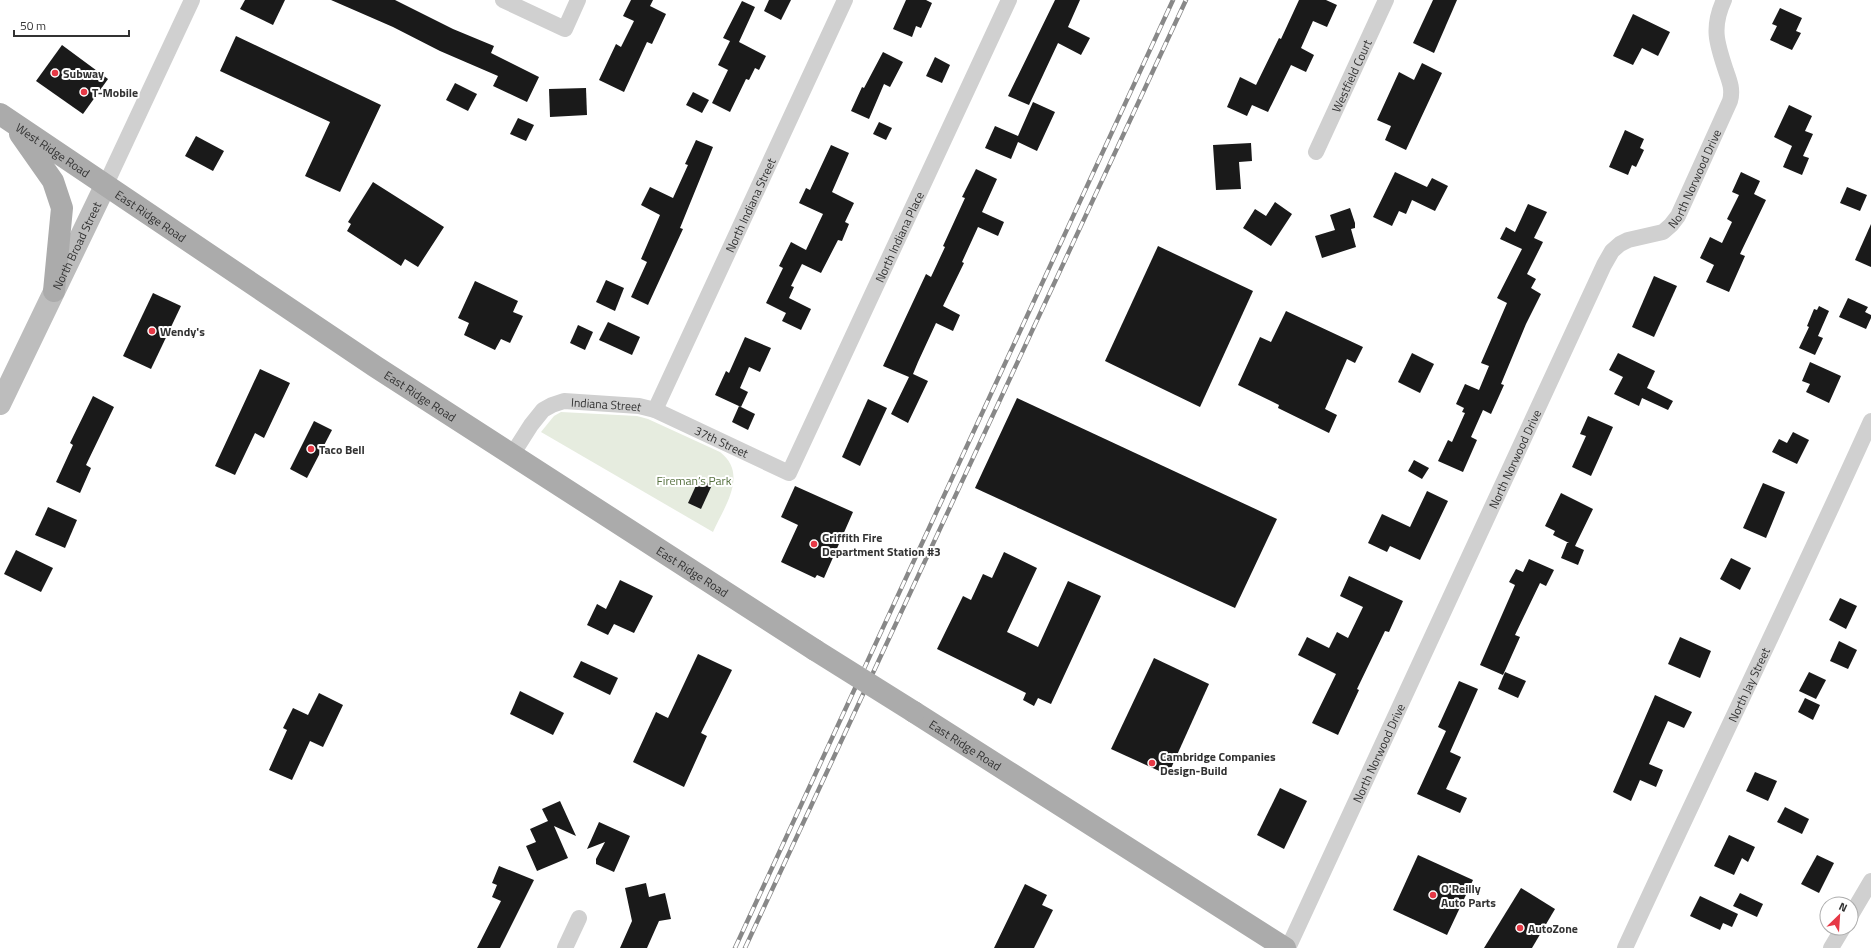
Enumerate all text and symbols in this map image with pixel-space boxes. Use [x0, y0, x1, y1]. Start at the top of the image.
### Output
scale bar [14, 12, 129, 38]
text: 50 m [20, 16, 46, 35]
street label: Westfield Court [1326, 35, 1376, 115]
place label: Subway [63, 64, 104, 83]
marker: Subway [50, 68, 60, 78]
place label: T-Mobile [92, 83, 138, 102]
marker: T-Mobile [79, 87, 89, 97]
street label: West Ridge Road [12, 118, 94, 182]
street label: North Norwood Drive [1663, 126, 1726, 232]
street label: North Indiana Street [720, 154, 780, 255]
street label: East Ridge Road [112, 185, 190, 246]
street label: North Indiana Place [870, 188, 928, 285]
street label: North Broad Street [47, 198, 106, 293]
place label: Wendy's [160, 322, 205, 341]
marker: Wendy's [147, 326, 157, 336]
street label: East Ridge Road [381, 365, 460, 426]
street label: Indiana Street [570, 392, 644, 416]
street label: North Norwood Drive [1483, 406, 1546, 512]
street label: 37th Street [691, 420, 753, 463]
place label: Taco Bell [319, 440, 365, 459]
marker: Taco Bell [306, 444, 316, 454]
park label: Fireman’s Park [656, 471, 732, 490]
place label: Griffith Fire Department Station #3 [822, 528, 941, 561]
marker: Griffith Fire Department Station #3 [809, 539, 819, 549]
street label: East Ridge Road [653, 541, 732, 601]
street label: North Jay Street [1723, 643, 1775, 725]
street label: North Norwood Drive [1347, 700, 1409, 806]
street label: East Ridge Road [926, 715, 1005, 775]
place label: Cambridge Companies Design-Build [1160, 747, 1276, 780]
marker: Cambridge Companies Design-Build [1147, 758, 1157, 768]
place label: O'Reilly Auto Parts [1441, 879, 1496, 912]
marker: O'Reilly Auto Parts [1428, 890, 1438, 900]
north arrow [1819, 896, 1859, 936]
text: N [1836, 898, 1850, 916]
place label: AutoZone [1528, 919, 1578, 938]
marker: AutoZone [1515, 923, 1525, 933]

